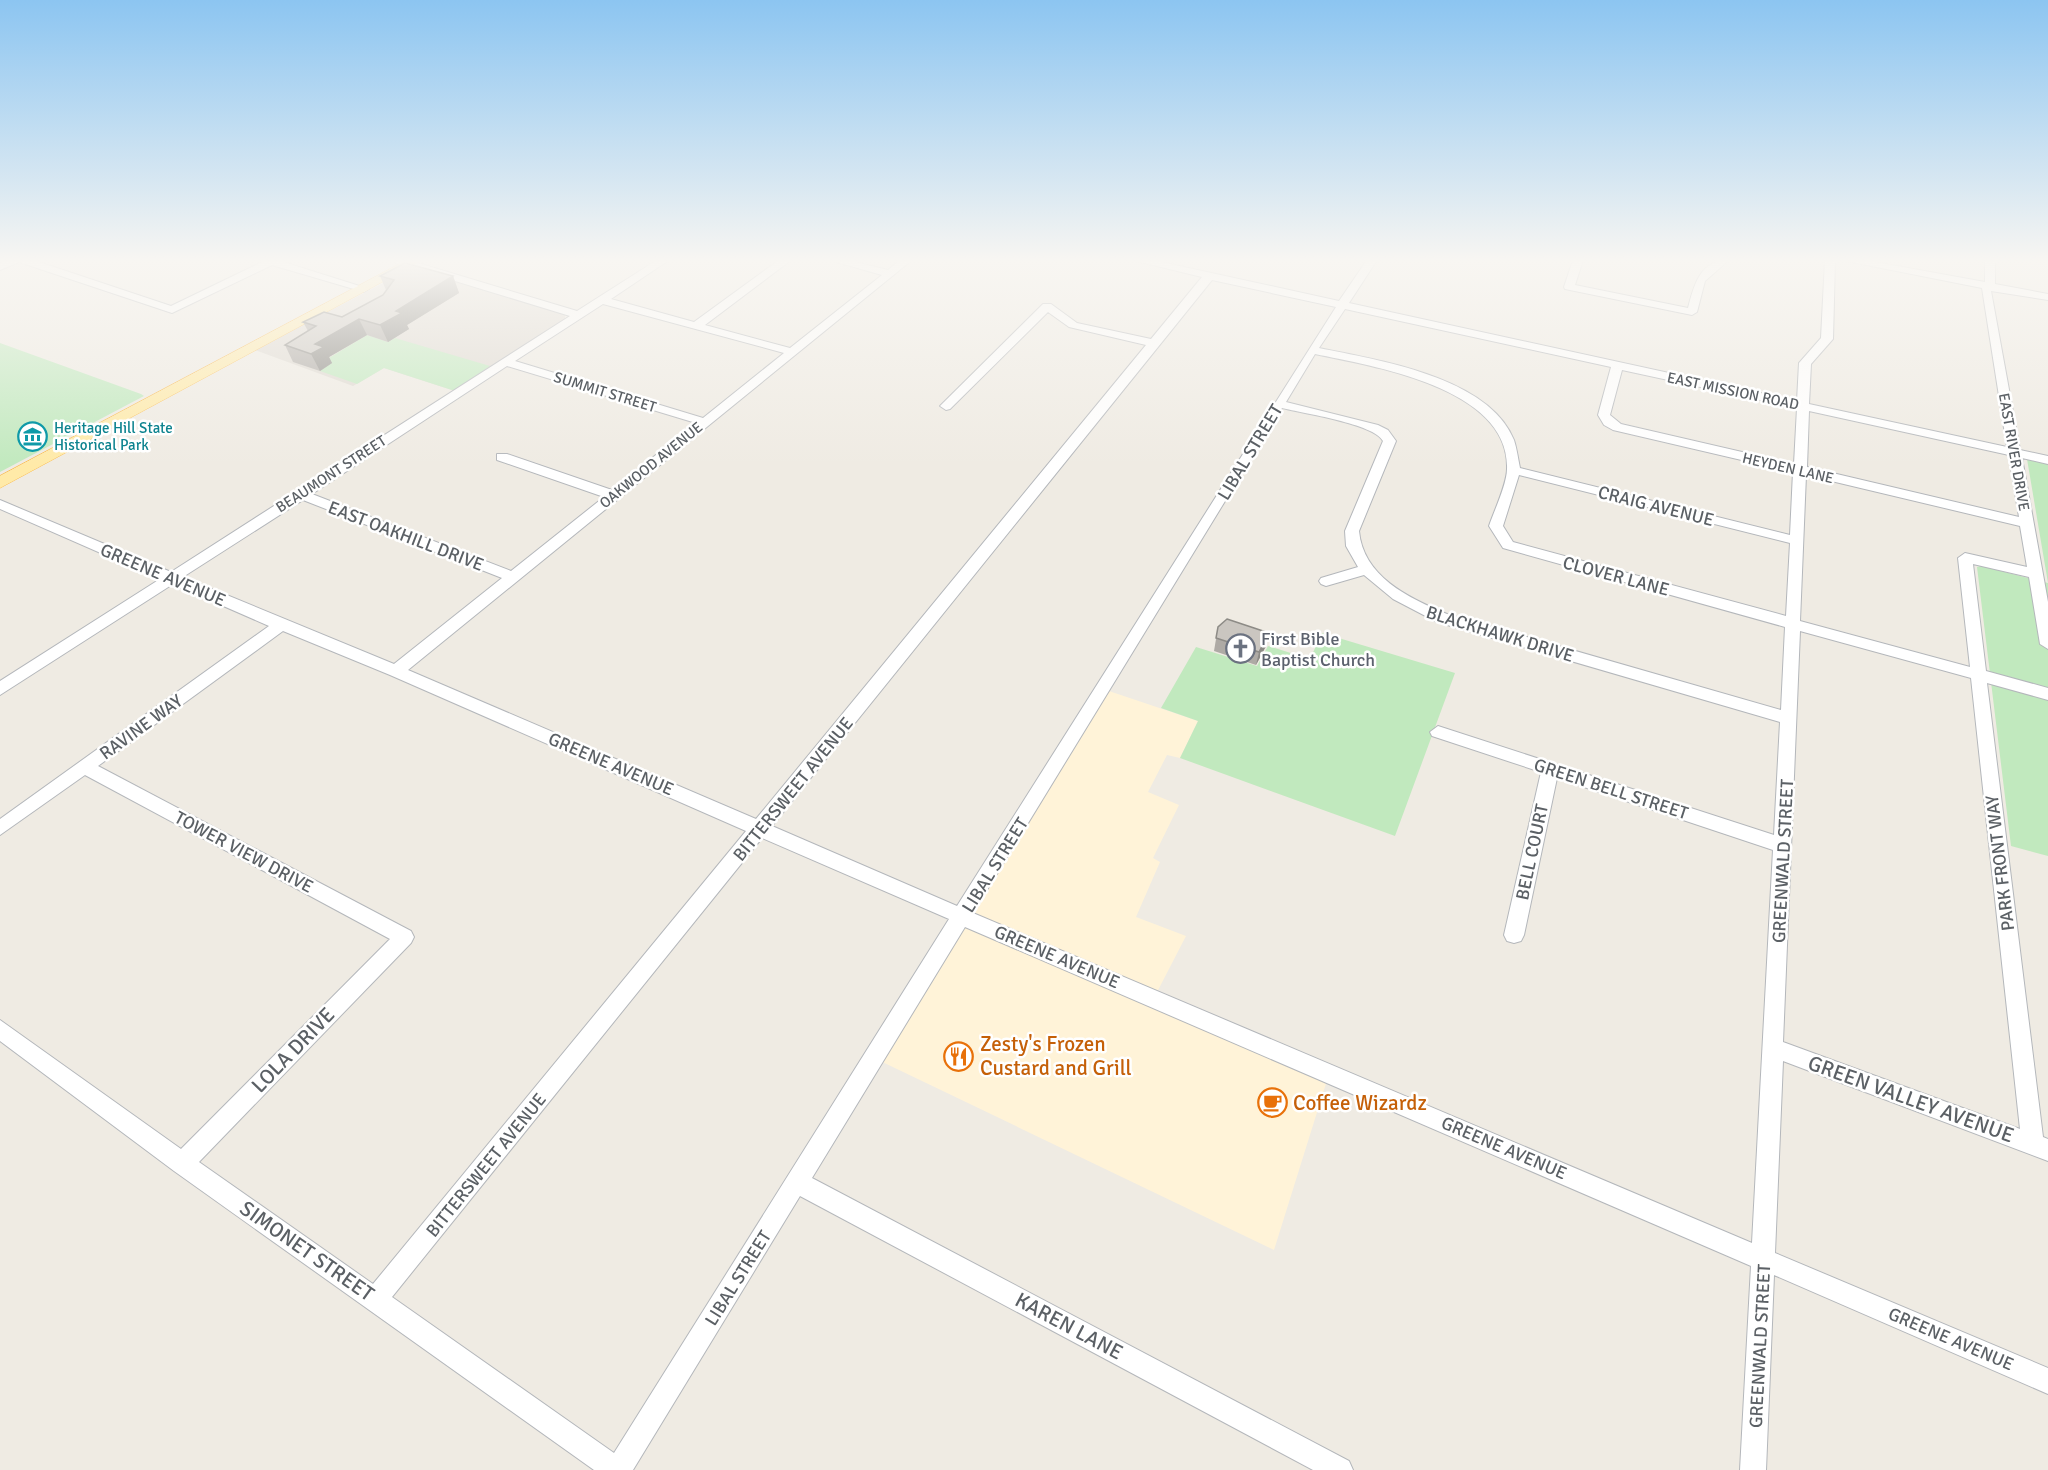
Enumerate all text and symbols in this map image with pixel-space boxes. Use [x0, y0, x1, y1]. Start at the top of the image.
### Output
street label: SUMMIT STREET [552, 368, 659, 416]
street label: EAST MISSION ROAD [1665, 368, 1801, 414]
street label: EAST RIVER DRIVE [1995, 392, 2033, 512]
street label: LIBAL STREET [1213, 400, 1287, 504]
street label: OAKWOOD AVENUE [596, 418, 706, 512]
place label: Heritage Hill State Historical Park [54, 419, 173, 454]
museum icon: Heritage Hill State Historical Park [17, 421, 49, 453]
street label: BEAUMONT STREET [272, 431, 390, 516]
street label: HEYDEN LANE [1740, 449, 1836, 487]
street label: CRAIG AVENUE [1596, 481, 1716, 531]
street label: EAST OAKHILL DRIVE [325, 496, 487, 576]
street label: GREENE AVENUE [97, 539, 229, 611]
street label: CLOVER LANE [1560, 551, 1672, 601]
street label: BLACKHAWK DRIVE [1423, 601, 1577, 667]
place label: First Bible Baptist Church [1261, 628, 1375, 671]
church icon: First Bible Baptist Church [1224, 633, 1256, 665]
street label: RAVINE WAY [95, 690, 187, 764]
street label: BITTERSWEET AVENUE [728, 713, 858, 865]
street label: GREENE AVENUE [545, 728, 677, 800]
street label: GREEN BELL STREET [1531, 754, 1691, 824]
street label: GREENWALD STREET [1768, 778, 1798, 944]
street label: PARK FRONT WAY [1981, 794, 2019, 932]
street label: BELL COURT [1511, 802, 1553, 902]
street label: TOWER VIEW DRIVE [171, 806, 317, 898]
street label: LIBAL STREET [957, 813, 1033, 917]
street label: GREENE AVENUE [991, 921, 1123, 993]
street label: LOLA DRIVE [246, 1002, 340, 1098]
place label: Zesty's Frozen Custard and Grill [980, 1031, 1132, 1081]
restaurant icon: Zesty's Frozen Custard and Grill [943, 1040, 975, 1072]
street label: GREEN VALLEY AVENUE [1805, 1050, 2017, 1148]
cafe icon: Coffee Wizardz [1256, 1087, 1288, 1119]
street label: BITTERSWEET AVENUE [421, 1089, 551, 1241]
place label: Coffee Wizardz [1293, 1090, 1427, 1116]
street label: GREENE AVENUE [1438, 1112, 1570, 1184]
street label: SIMONET STREET [235, 1195, 380, 1307]
street label: LIBAL STREET [700, 1226, 776, 1330]
street label: GREENWALD STREET [1745, 1263, 1775, 1429]
street label: KAREN LANE [1011, 1287, 1127, 1365]
street label: GREENE AVENUE [1885, 1303, 2017, 1375]

